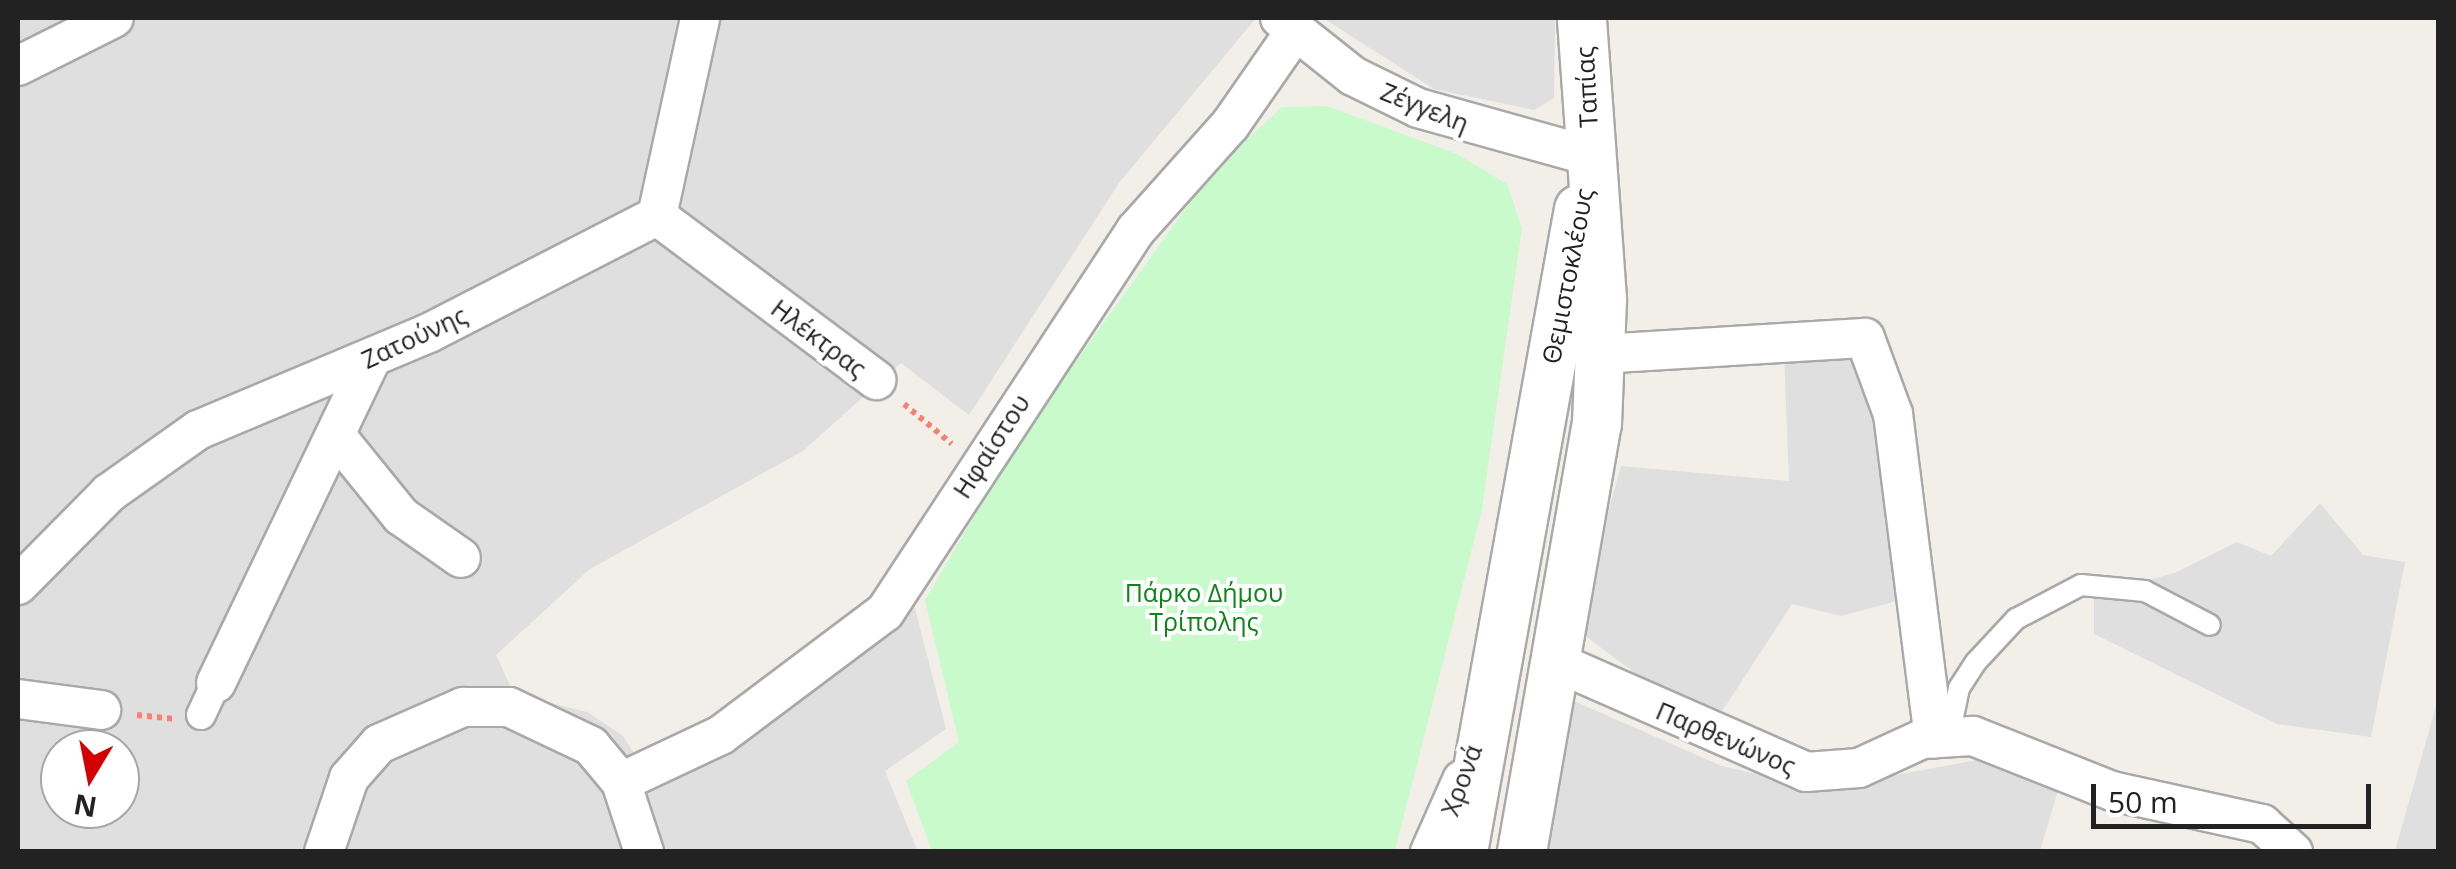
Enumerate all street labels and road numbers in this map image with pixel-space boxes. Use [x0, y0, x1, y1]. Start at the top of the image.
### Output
street label: Ταπίας [1569, 46, 1603, 128]
street label: Ζέγγελη [1377, 76, 1473, 138]
street label: Θεμιστοκλέους [1535, 186, 1599, 366]
street label: Ηλέκτρας [766, 293, 872, 383]
street label: Ζατούνης [357, 300, 471, 374]
street label: Ηφαίστου [946, 389, 1036, 503]
street label: Παρθενώνος [1652, 695, 1800, 781]
street label: Χρονά [1434, 740, 1488, 820]

